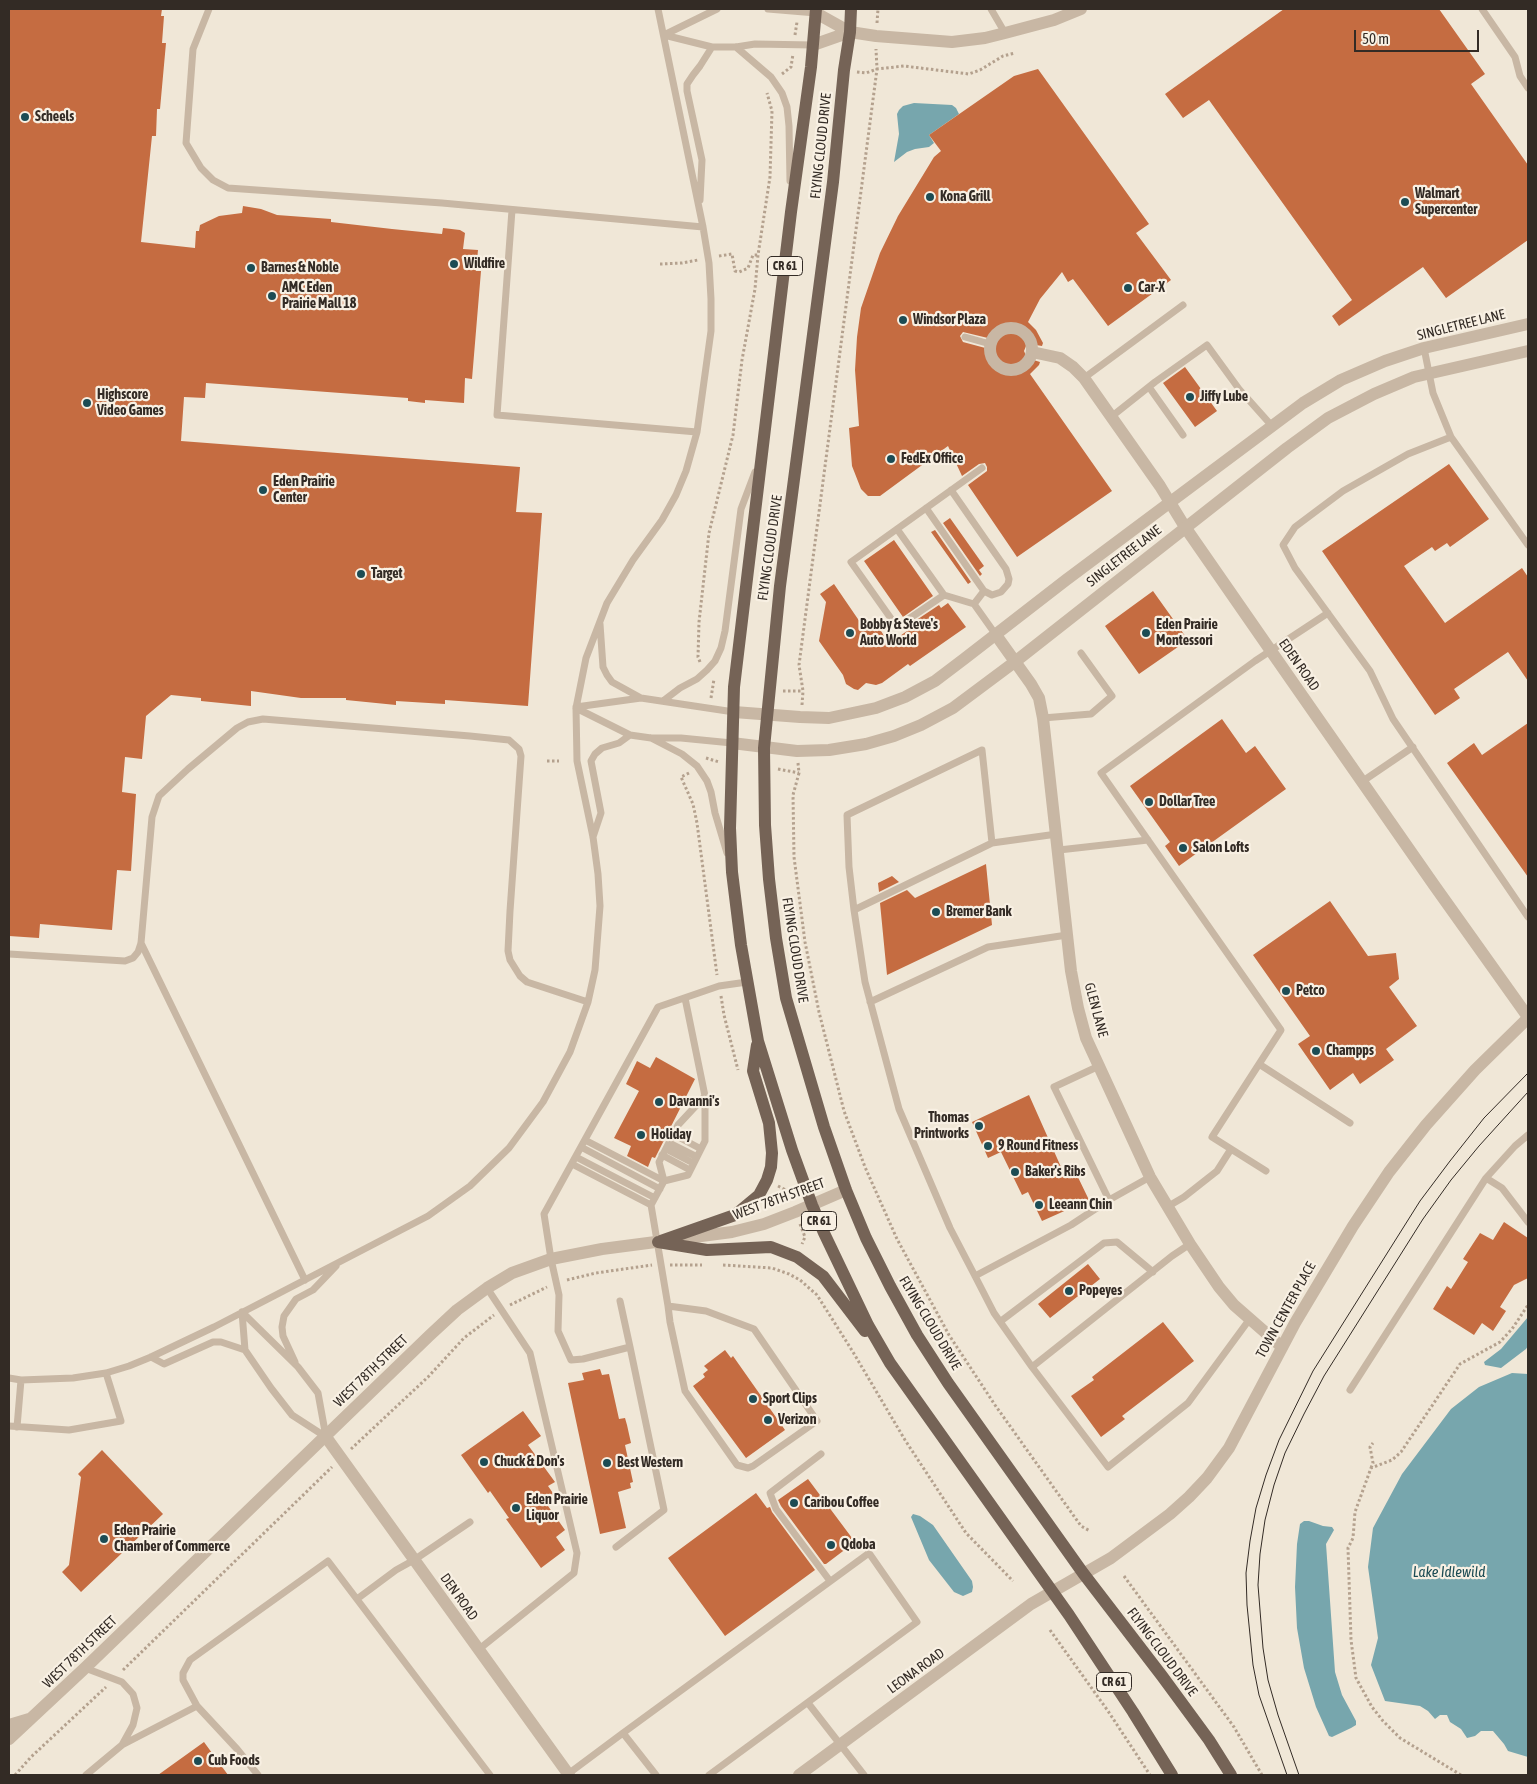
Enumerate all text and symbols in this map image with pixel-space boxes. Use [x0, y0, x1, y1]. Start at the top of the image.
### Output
scale bar [1357, 20, 1482, 52]
text: 50 m [1362, 30, 1389, 47]
street label: FLYING CLOUD DRIVE [807, 92, 835, 200]
place label: Scheels [35, 109, 74, 125]
marker: Scheels [19, 111, 31, 123]
place label: Walmart Supercenter [1415, 186, 1477, 218]
place label: Kona Grill [940, 189, 991, 205]
marker: Kona Grill [924, 191, 936, 203]
marker: Walmart Supercenter [1399, 196, 1411, 208]
place label: Wildfire [464, 256, 505, 272]
road number: CR 61 [768, 256, 802, 276]
marker: Wildfire [448, 258, 460, 270]
place label: Barnes & Noble [261, 260, 339, 276]
marker: Barnes & Noble [245, 262, 257, 274]
place label: AMC Eden Prairie Mall 18 [282, 280, 356, 312]
place label: Car-X [1138, 280, 1165, 296]
marker: Car-X [1122, 282, 1134, 294]
marker: AMC Eden Prairie Mall 18 [266, 290, 278, 302]
street label: SINGLETREE LANE [1415, 306, 1507, 344]
place label: Windsor Plaza [913, 312, 986, 328]
marker: Windsor Plaza [897, 314, 909, 326]
place label: Highscore Video Games [97, 387, 164, 420]
place label: Jiffy Lube [1200, 389, 1248, 405]
marker: Jiffy Lube [1184, 391, 1196, 403]
marker: Highscore Video Games [81, 397, 93, 409]
place label: FedEx Office [901, 451, 963, 467]
marker: FedEx Office [885, 453, 897, 465]
place label: Eden Prairie Center [273, 474, 335, 507]
marker: Eden Prairie Center [257, 484, 269, 496]
street label: FLYING CLOUD DRIVE [754, 494, 786, 602]
street label: SINGLETREE LANE [1083, 522, 1165, 590]
place label: Target [371, 566, 403, 582]
marker: Target [355, 568, 367, 580]
place label: Bobby & Steve's Auto World [860, 617, 938, 650]
place label: Eden Prairie Montessori [1156, 617, 1218, 650]
marker: Bobby & Steve's Auto World [844, 627, 856, 639]
marker: Eden Prairie Montessori [1140, 627, 1152, 639]
street label: EDEN ROAD [1275, 636, 1323, 694]
place label: Dollar Tree [1159, 794, 1215, 810]
marker: Dollar Tree [1143, 796, 1155, 808]
place label: Salon Lofts [1193, 840, 1249, 856]
marker: Salon Lofts [1177, 842, 1189, 854]
street label: FLYING CLOUD DRIVE [778, 896, 812, 1004]
place label: Bremer Bank [946, 904, 1012, 920]
marker: Bremer Bank [930, 906, 942, 918]
street label: GLEN LANE [1081, 981, 1111, 1039]
place label: Petco [1296, 983, 1325, 999]
marker: Petco [1280, 985, 1292, 997]
place label: Champps [1326, 1043, 1374, 1059]
marker: Champps [1310, 1045, 1322, 1057]
place label: Davanni's [669, 1094, 720, 1110]
marker: Davanni's [653, 1096, 665, 1108]
place label: Thomas Printworks [914, 1110, 969, 1142]
marker: Thomas Printworks [973, 1120, 985, 1132]
place label: Holiday [651, 1127, 692, 1143]
marker: Holiday [635, 1129, 647, 1141]
place label: 9 Round Fitness [998, 1138, 1078, 1154]
marker: 9 Round Fitness [982, 1140, 994, 1152]
place label: Baker's Ribs [1025, 1164, 1085, 1180]
marker: Baker's Ribs [1009, 1166, 1021, 1178]
street label: WEST 78TH STREET [731, 1175, 827, 1223]
place label: Leeann Chin [1049, 1197, 1112, 1213]
marker: Leeann Chin [1033, 1199, 1045, 1211]
road number: CR 61 [802, 1212, 836, 1230]
street label: TOWN CENTER PLACE [1253, 1259, 1319, 1361]
street label: FLYING CLOUD DRIVE [895, 1273, 965, 1373]
place label: Popeyes [1079, 1283, 1122, 1299]
marker: Popeyes [1063, 1285, 1075, 1297]
street label: WEST 78TH STREET [330, 1331, 412, 1411]
place label: Sport Clips [763, 1391, 817, 1407]
marker: Sport Clips [747, 1393, 759, 1405]
place label: Verizon [778, 1412, 816, 1428]
marker: Verizon [762, 1414, 774, 1426]
place label: Chuck & Don's [494, 1454, 564, 1470]
place label: Best Western [617, 1455, 683, 1471]
marker: Chuck & Don's [478, 1456, 490, 1468]
marker: Best Western [601, 1457, 613, 1469]
place label: Eden Prairie Liquor [526, 1492, 588, 1524]
place label: Caribou Coffee [804, 1495, 879, 1511]
marker: Caribou Coffee [788, 1497, 800, 1509]
marker: Eden Prairie Liquor [510, 1502, 522, 1514]
place label: Eden Prairie Chamber of Commerce [114, 1523, 230, 1555]
marker: Eden Prairie Chamber of Commerce [98, 1533, 110, 1545]
place label: Qdoba [841, 1537, 876, 1553]
marker: Qdoba [825, 1539, 837, 1551]
water label: Lake Idlewild [1413, 1563, 1485, 1581]
street label: DEN ROAD [436, 1570, 482, 1624]
street label: FLYING CLOUD DRIVE [1123, 1604, 1201, 1700]
street label: WEST 78TH STREET [39, 1612, 121, 1692]
street label: LEONA ROAD [884, 1645, 948, 1697]
road number: CR 61 [1096, 1672, 1132, 1691]
place label: Cub Foods [208, 1753, 260, 1769]
marker: Cub Foods [192, 1755, 204, 1767]

